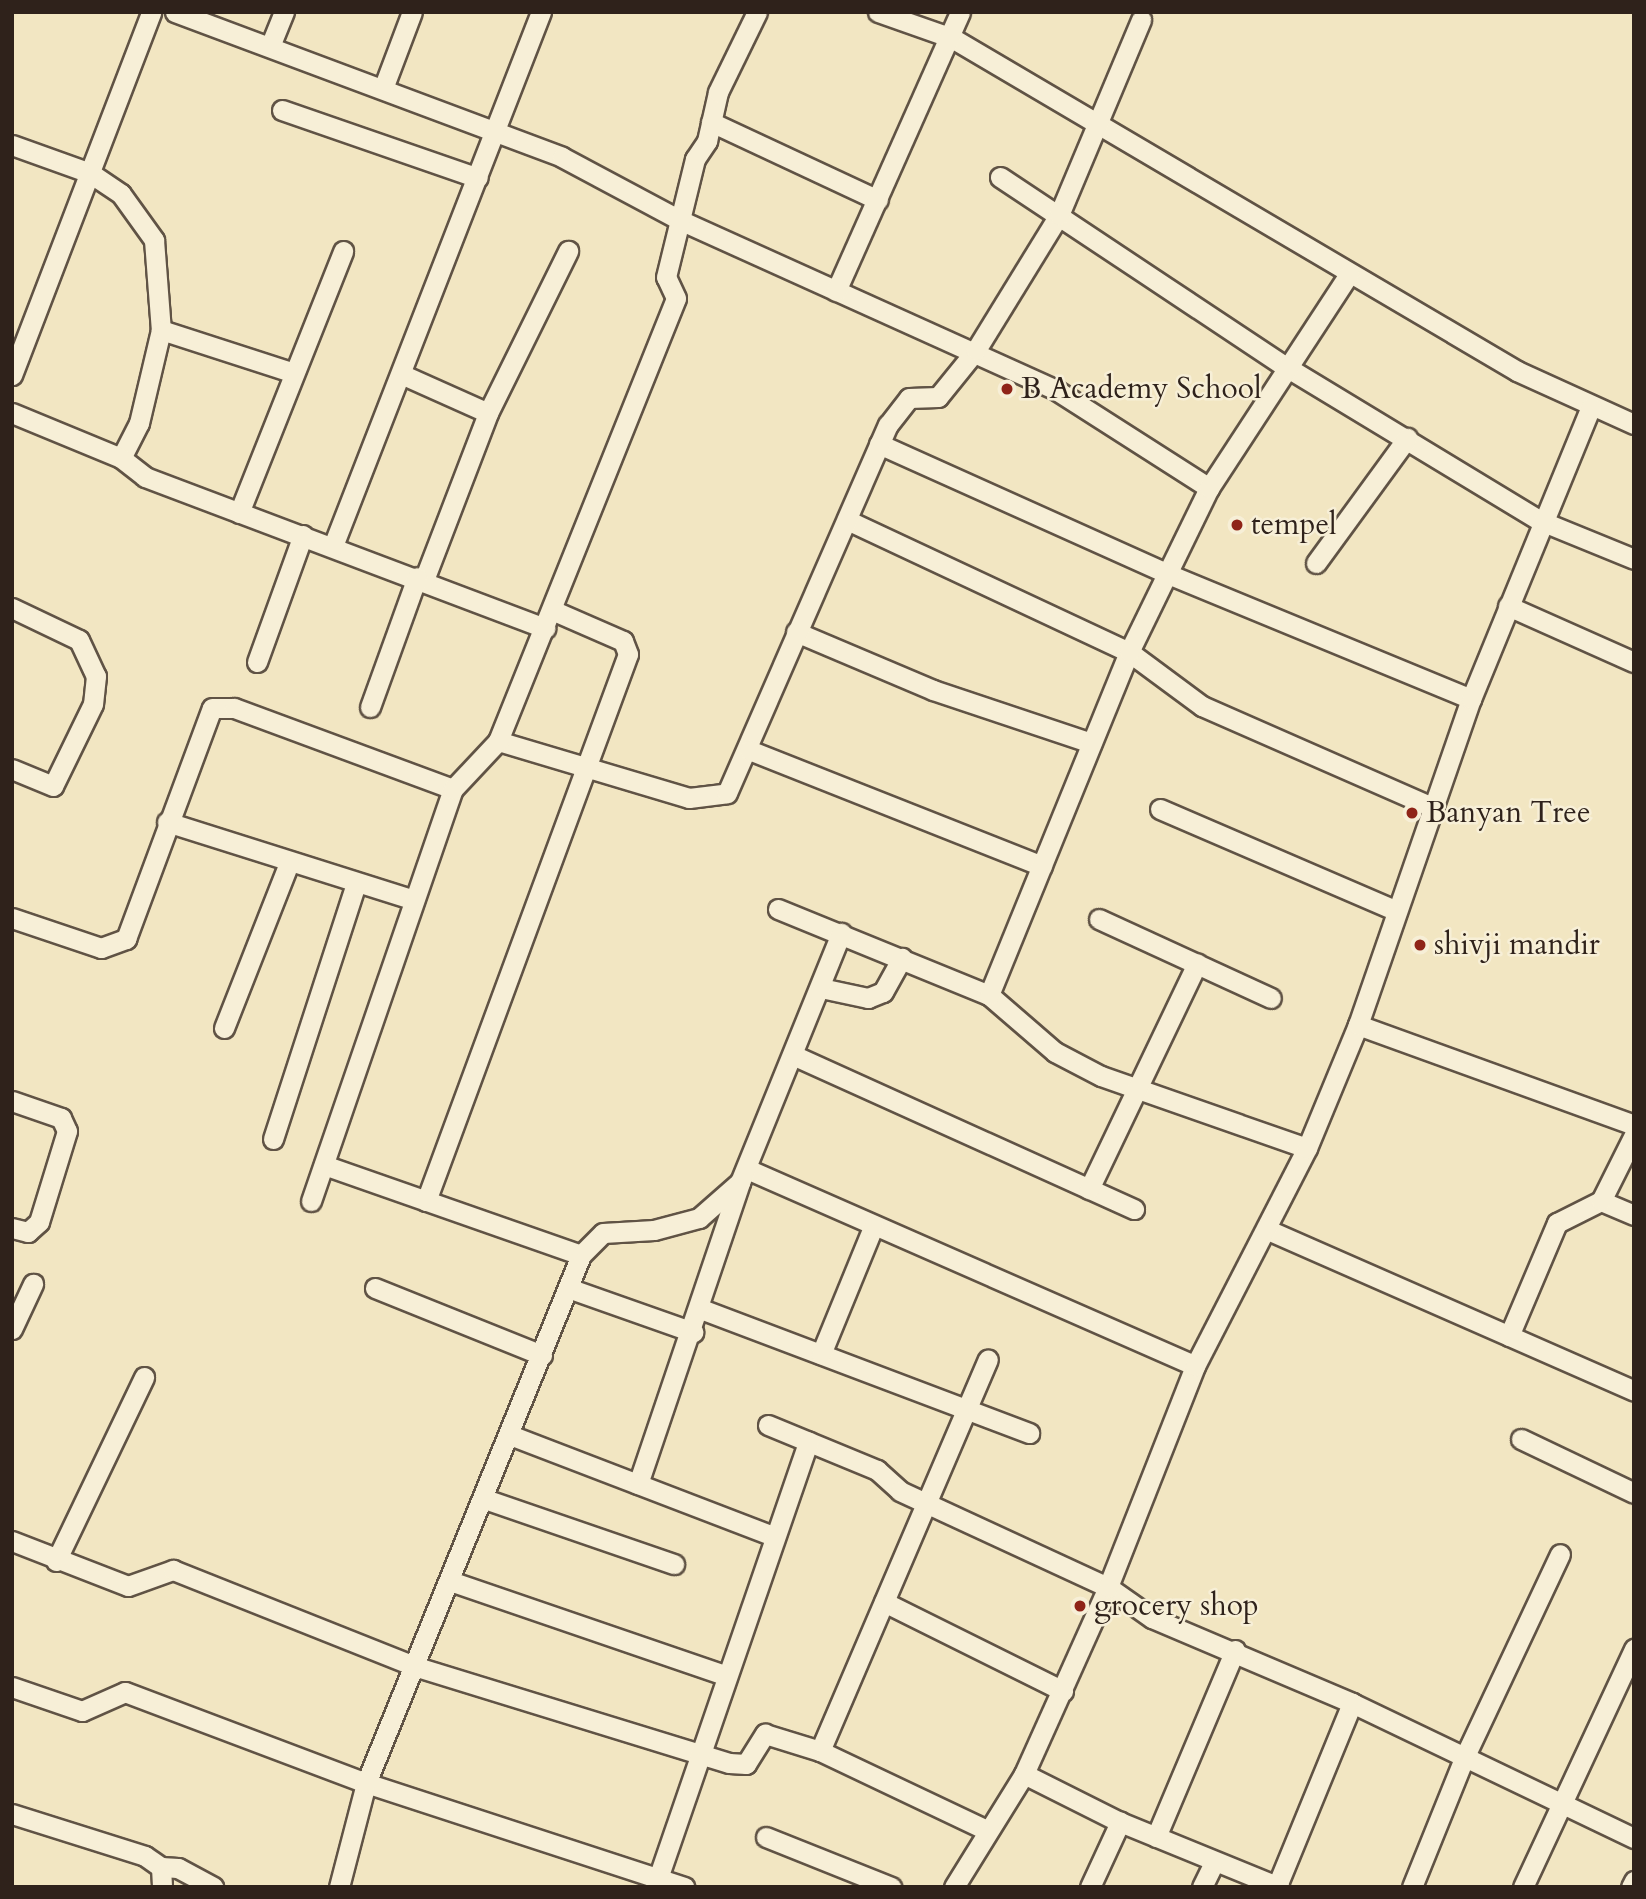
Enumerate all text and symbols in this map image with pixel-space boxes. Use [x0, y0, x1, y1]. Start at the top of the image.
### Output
place label: B Academy School [1021, 371, 1262, 407]
marker: B Academy School [999, 381, 1015, 397]
place label: tempel [1251, 507, 1337, 543]
marker: tempel [1229, 517, 1245, 533]
place label: Banyan Tree [1426, 795, 1591, 831]
marker: Banyan Tree [1404, 805, 1420, 821]
place label: shivji mandir [1434, 927, 1600, 963]
marker: shivji mandir [1412, 937, 1428, 953]
place label: grocery shop [1094, 1588, 1259, 1624]
marker: grocery shop [1072, 1598, 1088, 1614]

